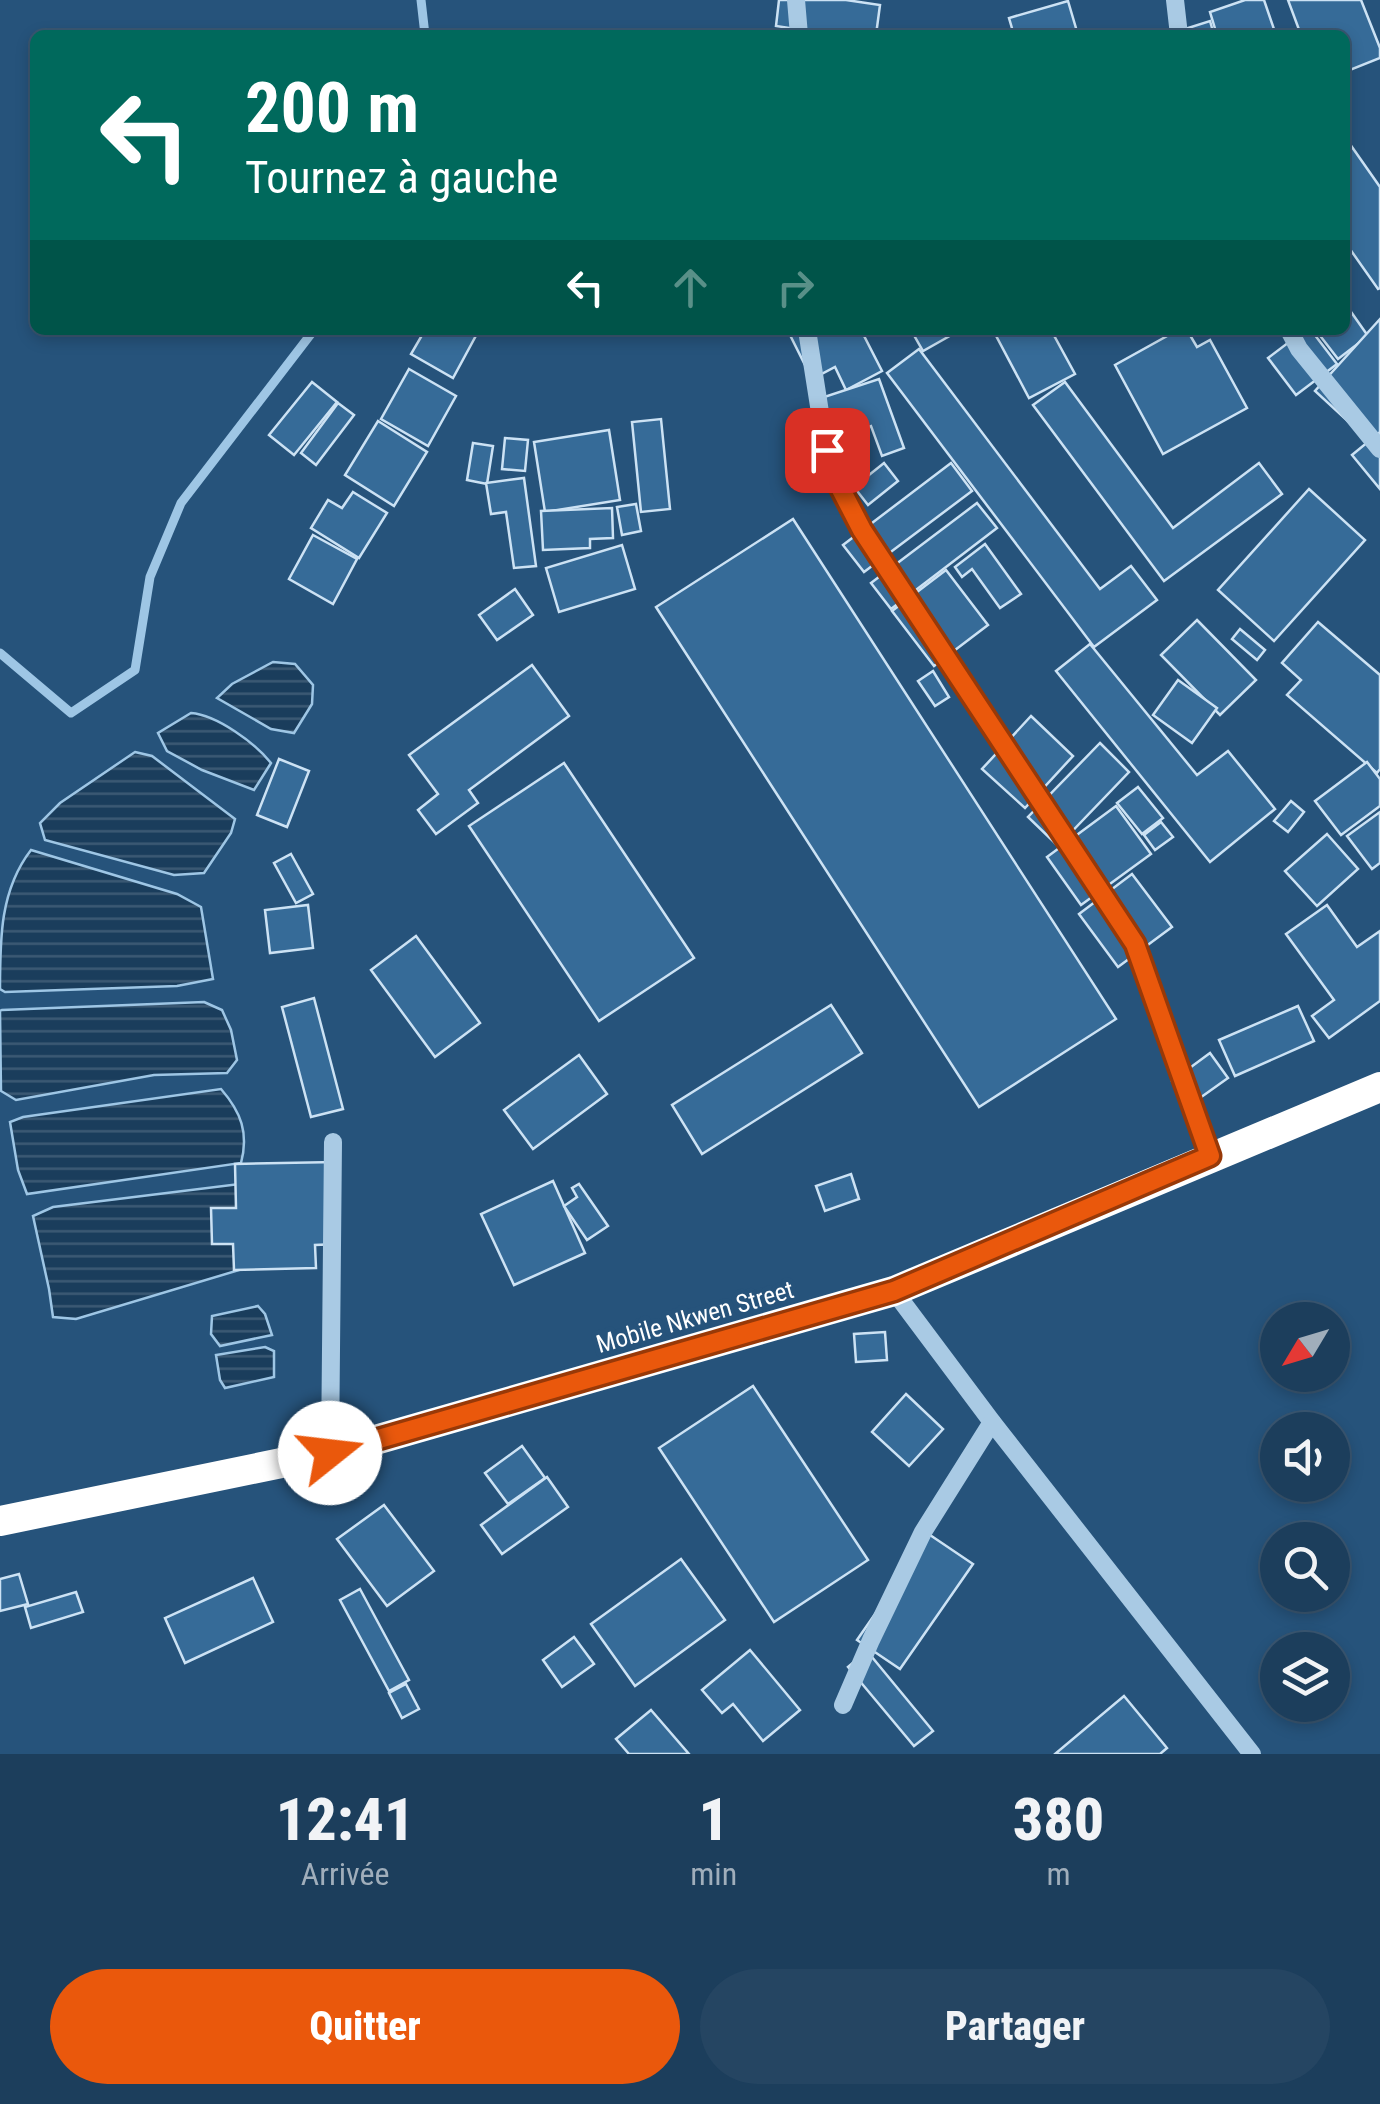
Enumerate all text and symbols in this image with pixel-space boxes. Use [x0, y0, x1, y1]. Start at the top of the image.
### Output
text: 200 m [245, 67, 419, 149]
icon: left [80, 70, 210, 200]
text: Tournez à gauche [245, 151, 558, 204]
icon: left [558, 260, 613, 315]
icon: ahead [663, 260, 718, 315]
icon: right [768, 260, 823, 315]
pin [785, 408, 870, 493]
icon: arrive [800, 423, 855, 478]
street label: Mobile Nkwen Street [593, 1275, 797, 1359]
north arrow [1260, 1302, 1350, 1392]
map controls [1260, 1302, 1350, 1722]
position arrow [278, 1401, 382, 1505]
button: sound [1260, 1412, 1350, 1502]
button: search [1260, 1522, 1350, 1612]
button: layers [1260, 1632, 1350, 1722]
text: 12:41 [276, 1784, 415, 1855]
text: 1 [698, 1784, 729, 1855]
text: 380 [1013, 1784, 1104, 1855]
text: Arrivée [301, 1855, 390, 1893]
text: min [690, 1855, 737, 1893]
text: m [1047, 1855, 1071, 1893]
button: Quitter [50, 1969, 680, 2084]
button: Partager [700, 1969, 1330, 2084]

